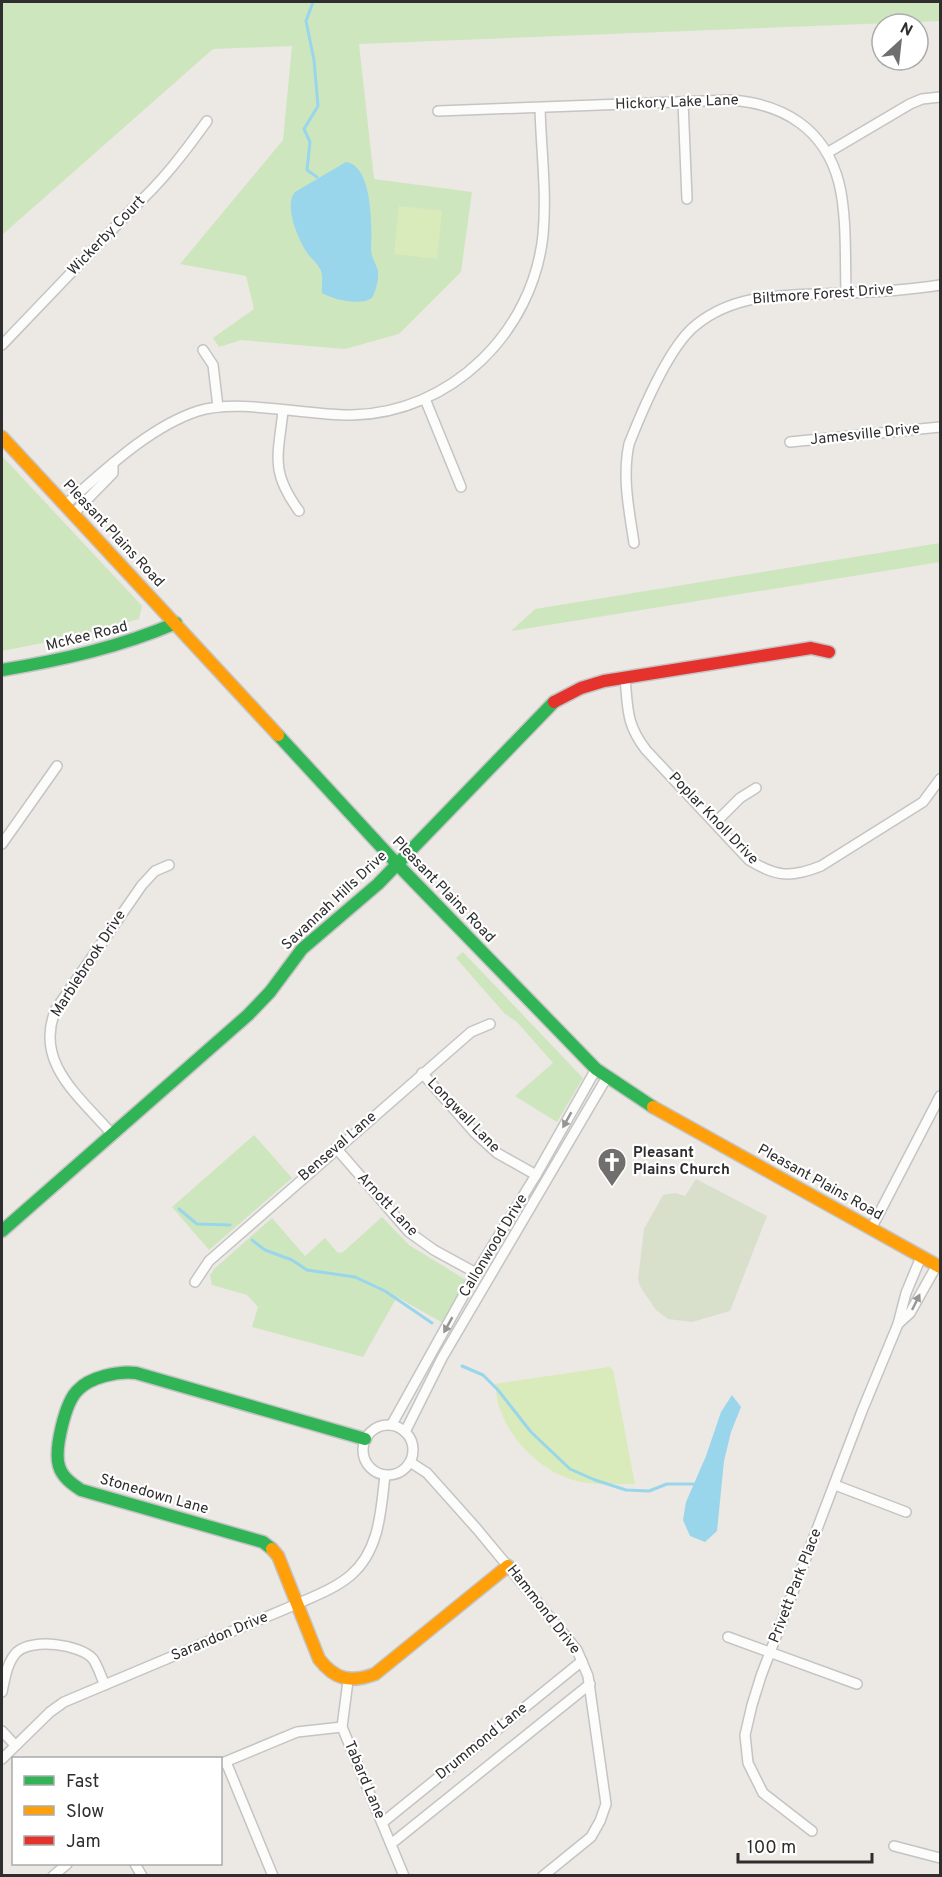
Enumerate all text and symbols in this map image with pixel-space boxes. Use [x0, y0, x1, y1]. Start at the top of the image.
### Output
north arrow [870, 12, 930, 72]
text: N [896, 19, 916, 42]
street label: Hickory Lake Lane [615, 91, 739, 115]
street label: Wickerby Court [64, 192, 150, 280]
street label: Biltmore Forest Drive [752, 281, 894, 309]
street label: Jamesville Drive [809, 420, 921, 450]
street label: Pleasant Plains Road [58, 476, 168, 592]
street label: McKee Road [44, 618, 130, 656]
street label: Poplar Knoll Drive [664, 769, 762, 869]
street label: Pleasant Plains Road [387, 833, 499, 947]
street label: Savannah Hills Drive [278, 847, 392, 955]
street label: Marblebrook Drive [47, 907, 131, 1021]
street label: Longwall Lane [423, 1075, 503, 1157]
street label: Benseval Lane [295, 1108, 381, 1186]
one-way arrow [562, 1112, 572, 1129]
street label: Pleasant Plains Road [754, 1141, 886, 1225]
place label: Pleasant Plains Church [633, 1144, 730, 1180]
church icon: Pleasant Plains Church [596, 1146, 628, 1188]
street label: Arnott Lane [353, 1169, 421, 1241]
street label: Callonwood Drive [456, 1191, 532, 1301]
one-way arrow [911, 1294, 921, 1311]
one-way arrow [443, 1316, 453, 1333]
street label: Stonedown Lane [97, 1470, 211, 1520]
street label: Privett Park Place [765, 1526, 827, 1646]
street label: Hammond Drive [502, 1561, 584, 1659]
street label: Sarandon Drive [169, 1608, 271, 1666]
street label: Drummond Lane [432, 1699, 532, 1785]
street label: Tabard Lane [339, 1738, 389, 1822]
legend [12, 1757, 222, 1865]
text: Fast [66, 1771, 99, 1794]
text: Slow [66, 1801, 104, 1824]
scale bar [738, 1826, 872, 1864]
text: Jam [66, 1831, 101, 1854]
text: 100 m [747, 1837, 796, 1860]

